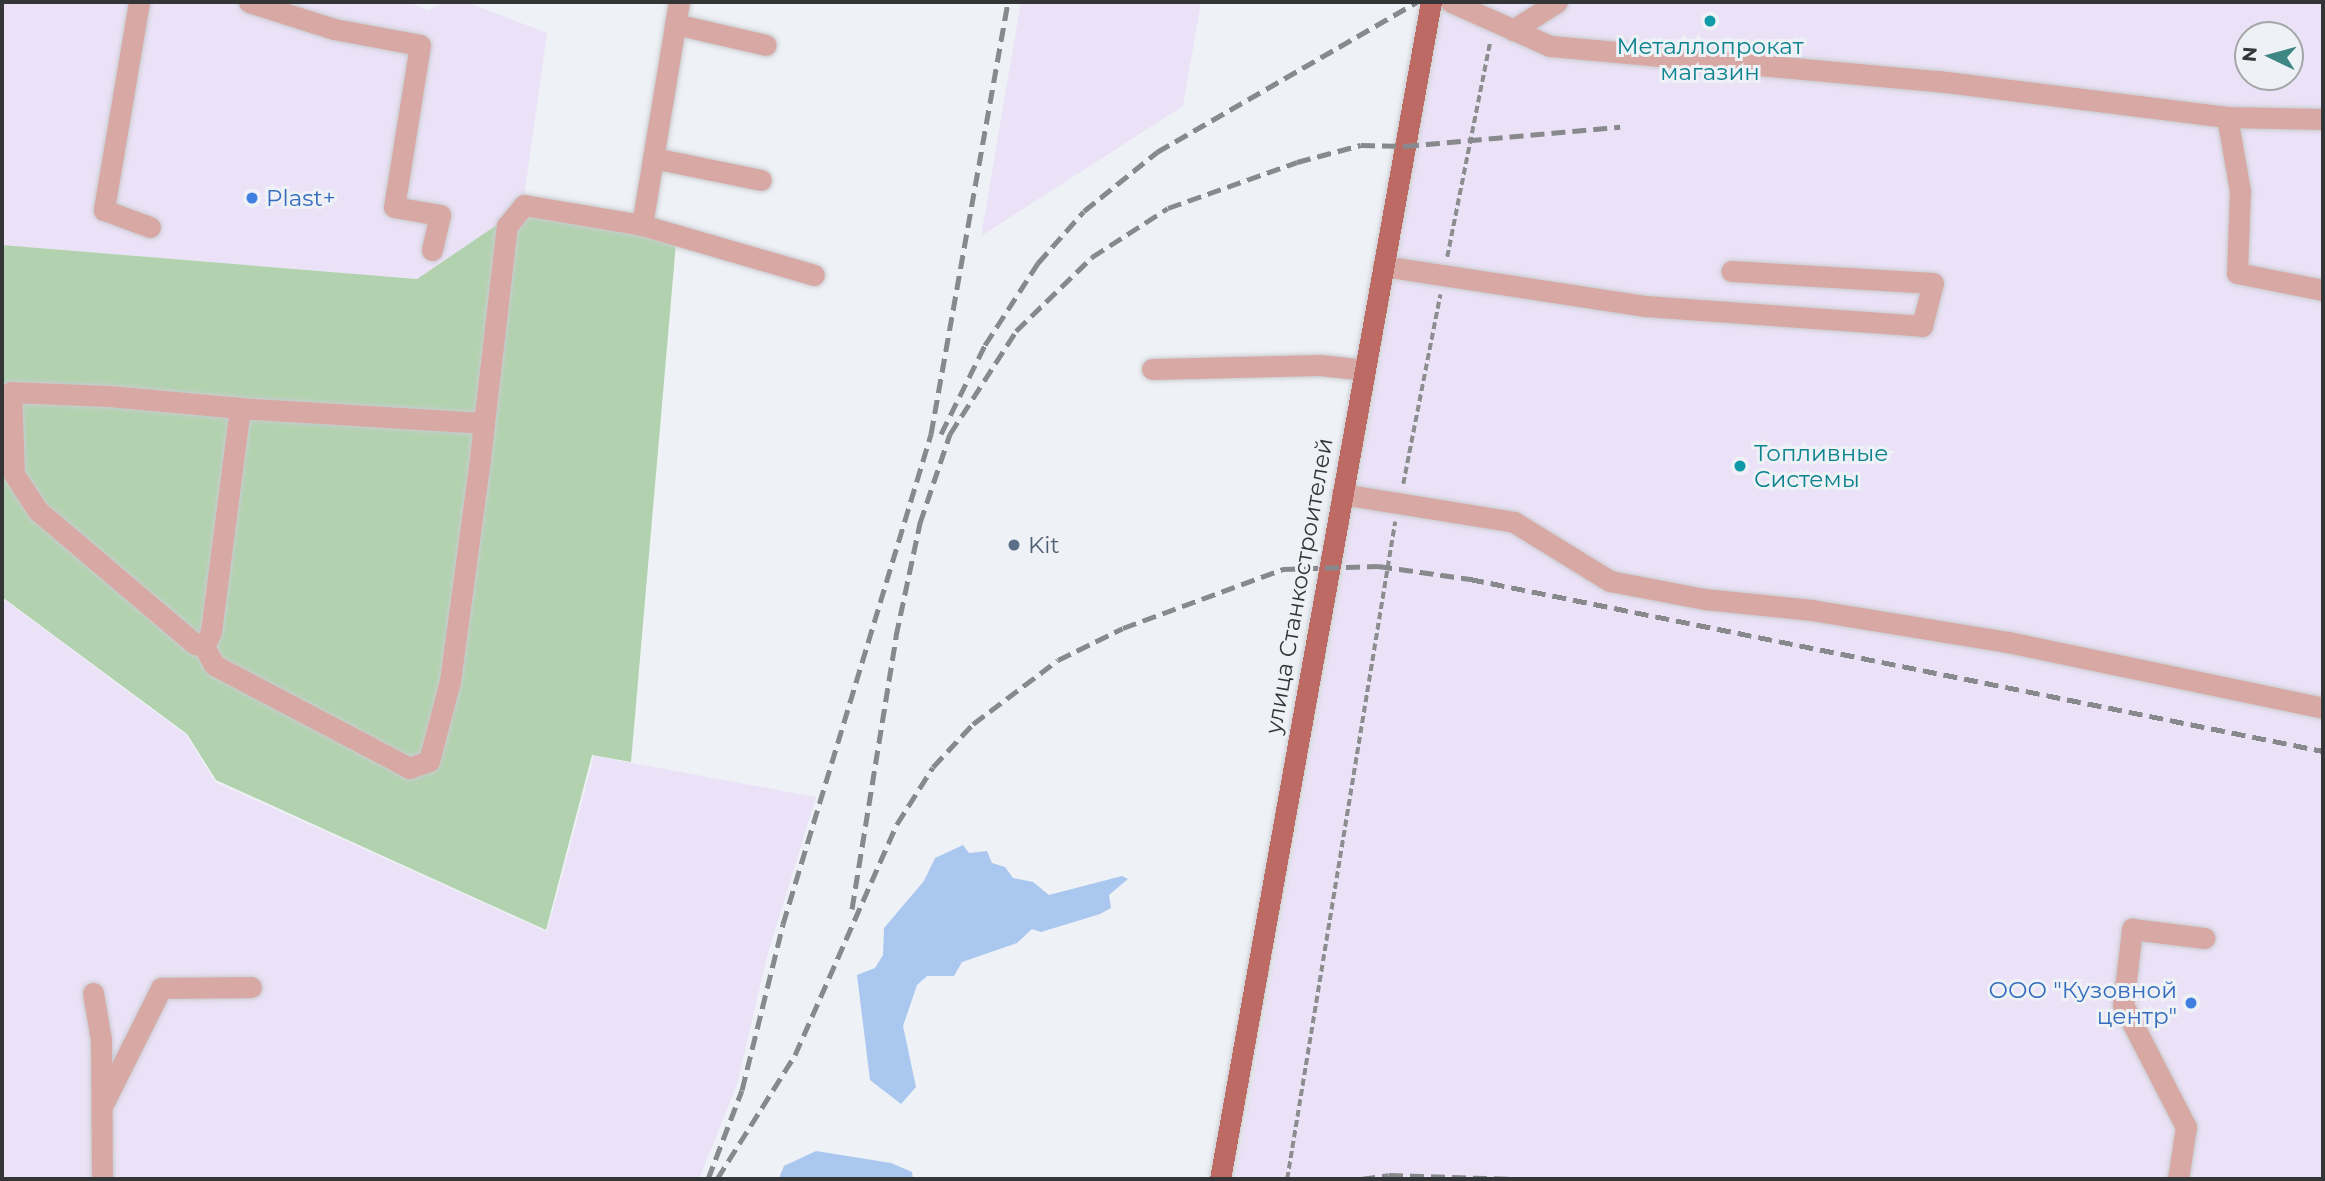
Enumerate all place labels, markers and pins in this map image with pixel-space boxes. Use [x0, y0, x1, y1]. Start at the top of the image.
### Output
marker: Металлопрокат магазин [1702, 13, 1718, 29]
place label: Металлопрокат магазин [1616, 32, 1804, 86]
place label: Plast+ [266, 184, 336, 212]
marker: Plast+ [244, 190, 260, 206]
place label: Топливные Системы [1754, 439, 1889, 493]
marker: Топливные Системы [1732, 458, 1748, 474]
place label: Kit [1028, 531, 1060, 559]
marker: Kit [1006, 537, 1022, 553]
place label: ООО "Кузовной центр" [1988, 976, 2177, 1030]
marker: ООО "Кузовной центр" [2183, 995, 2199, 1011]

